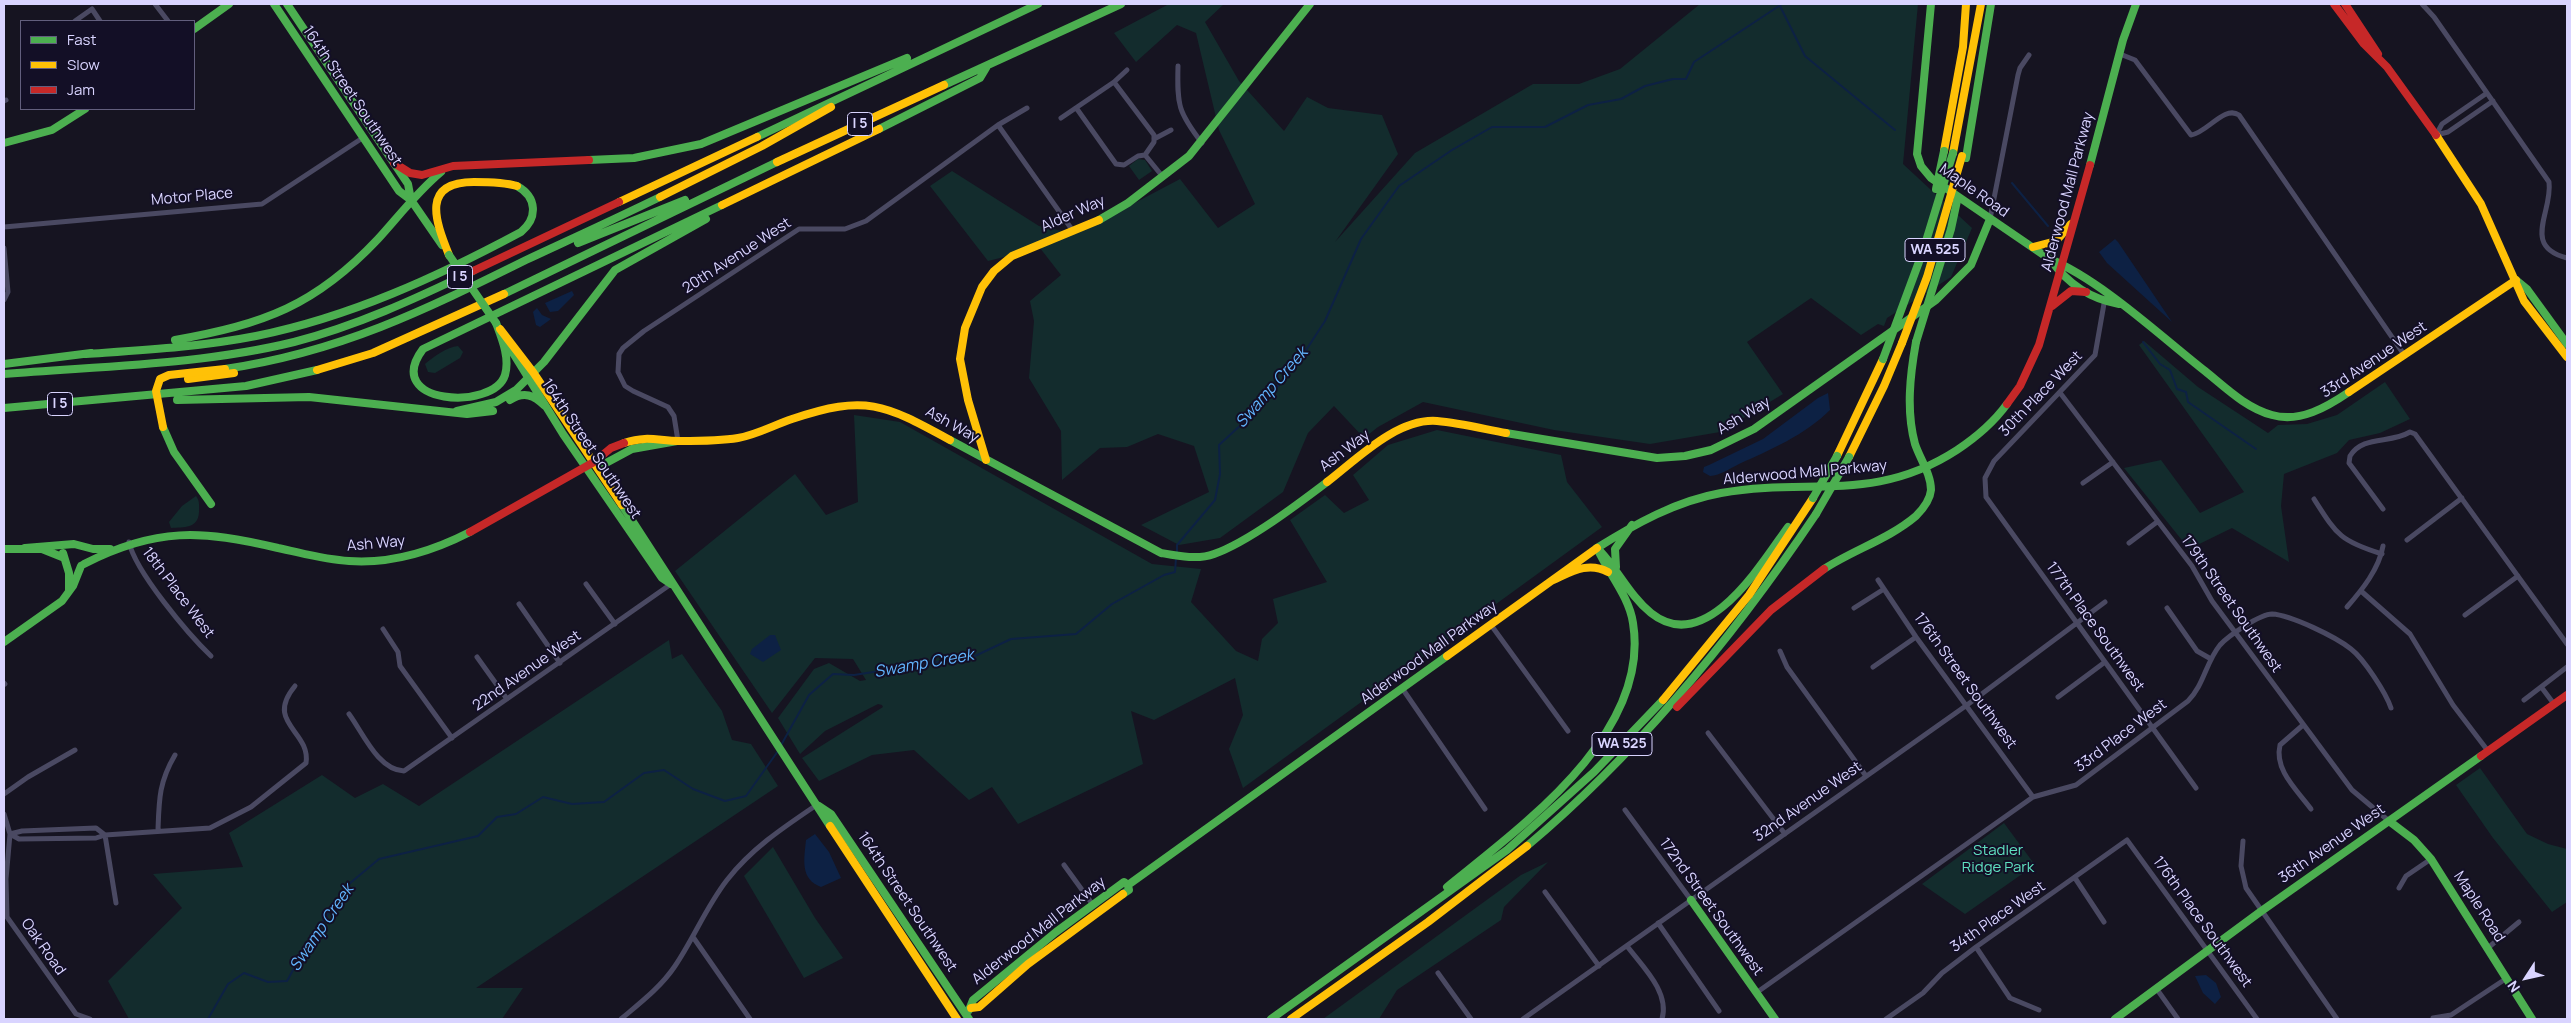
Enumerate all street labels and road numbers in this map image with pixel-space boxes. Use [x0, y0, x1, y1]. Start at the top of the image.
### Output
street label: 164th Street Southwest [298, 23, 406, 169]
street label: Alderwood Mall Parkway [2038, 110, 2098, 274]
road number: I 5 [848, 112, 872, 136]
street label: Maple Road [1936, 161, 2012, 221]
street label: Motor Place [150, 184, 234, 210]
street label: Alder Way [1038, 192, 1108, 236]
street label: 20th Avenue West [679, 214, 795, 298]
road number: WA 525 [1905, 238, 1965, 262]
road number: I 5 [448, 266, 472, 288]
street label: 33rd Avenue West [2318, 318, 2430, 402]
street label: 30th Place West [1996, 348, 2086, 440]
street label: 164th Street Southwest [537, 376, 645, 522]
road number: I 5 [48, 392, 72, 416]
street label: Ash Way [1714, 393, 1774, 439]
street label: Ash Way [922, 403, 982, 447]
street label: Ash Way [1316, 426, 1374, 476]
street label: Alderwood Mall Parkway [1722, 457, 1888, 489]
street label: Ash Way [346, 532, 406, 556]
street label: 179th Street Southwest [2177, 532, 2285, 676]
street label: 18th Place West [138, 544, 218, 642]
street label: 177th Place Southwest [2042, 559, 2148, 695]
street label: Alderwood Mall Parkway [1357, 597, 1501, 709]
street label: 176th Street Southwest [1910, 610, 2020, 752]
street label: 22nd Avenue West [469, 627, 585, 715]
street label: 33rd Place West [2072, 696, 2170, 776]
road number: WA 525 [1592, 732, 1652, 756]
street label: 32nd Avenue West [1751, 758, 1865, 846]
street label: 36th Avenue West [2275, 801, 2389, 887]
street label: 164th Street Southwest [853, 829, 961, 975]
street label: 172nd Street Southwest [1655, 835, 1767, 979]
street label: 176th Place Southwest [2149, 853, 2255, 991]
street label: Maple Road [2449, 868, 2509, 946]
street label: Alderwood Mall Parkway [969, 873, 1109, 989]
street label: 34th Place West [1947, 878, 2049, 956]
street label: Oak Road [17, 915, 69, 979]

